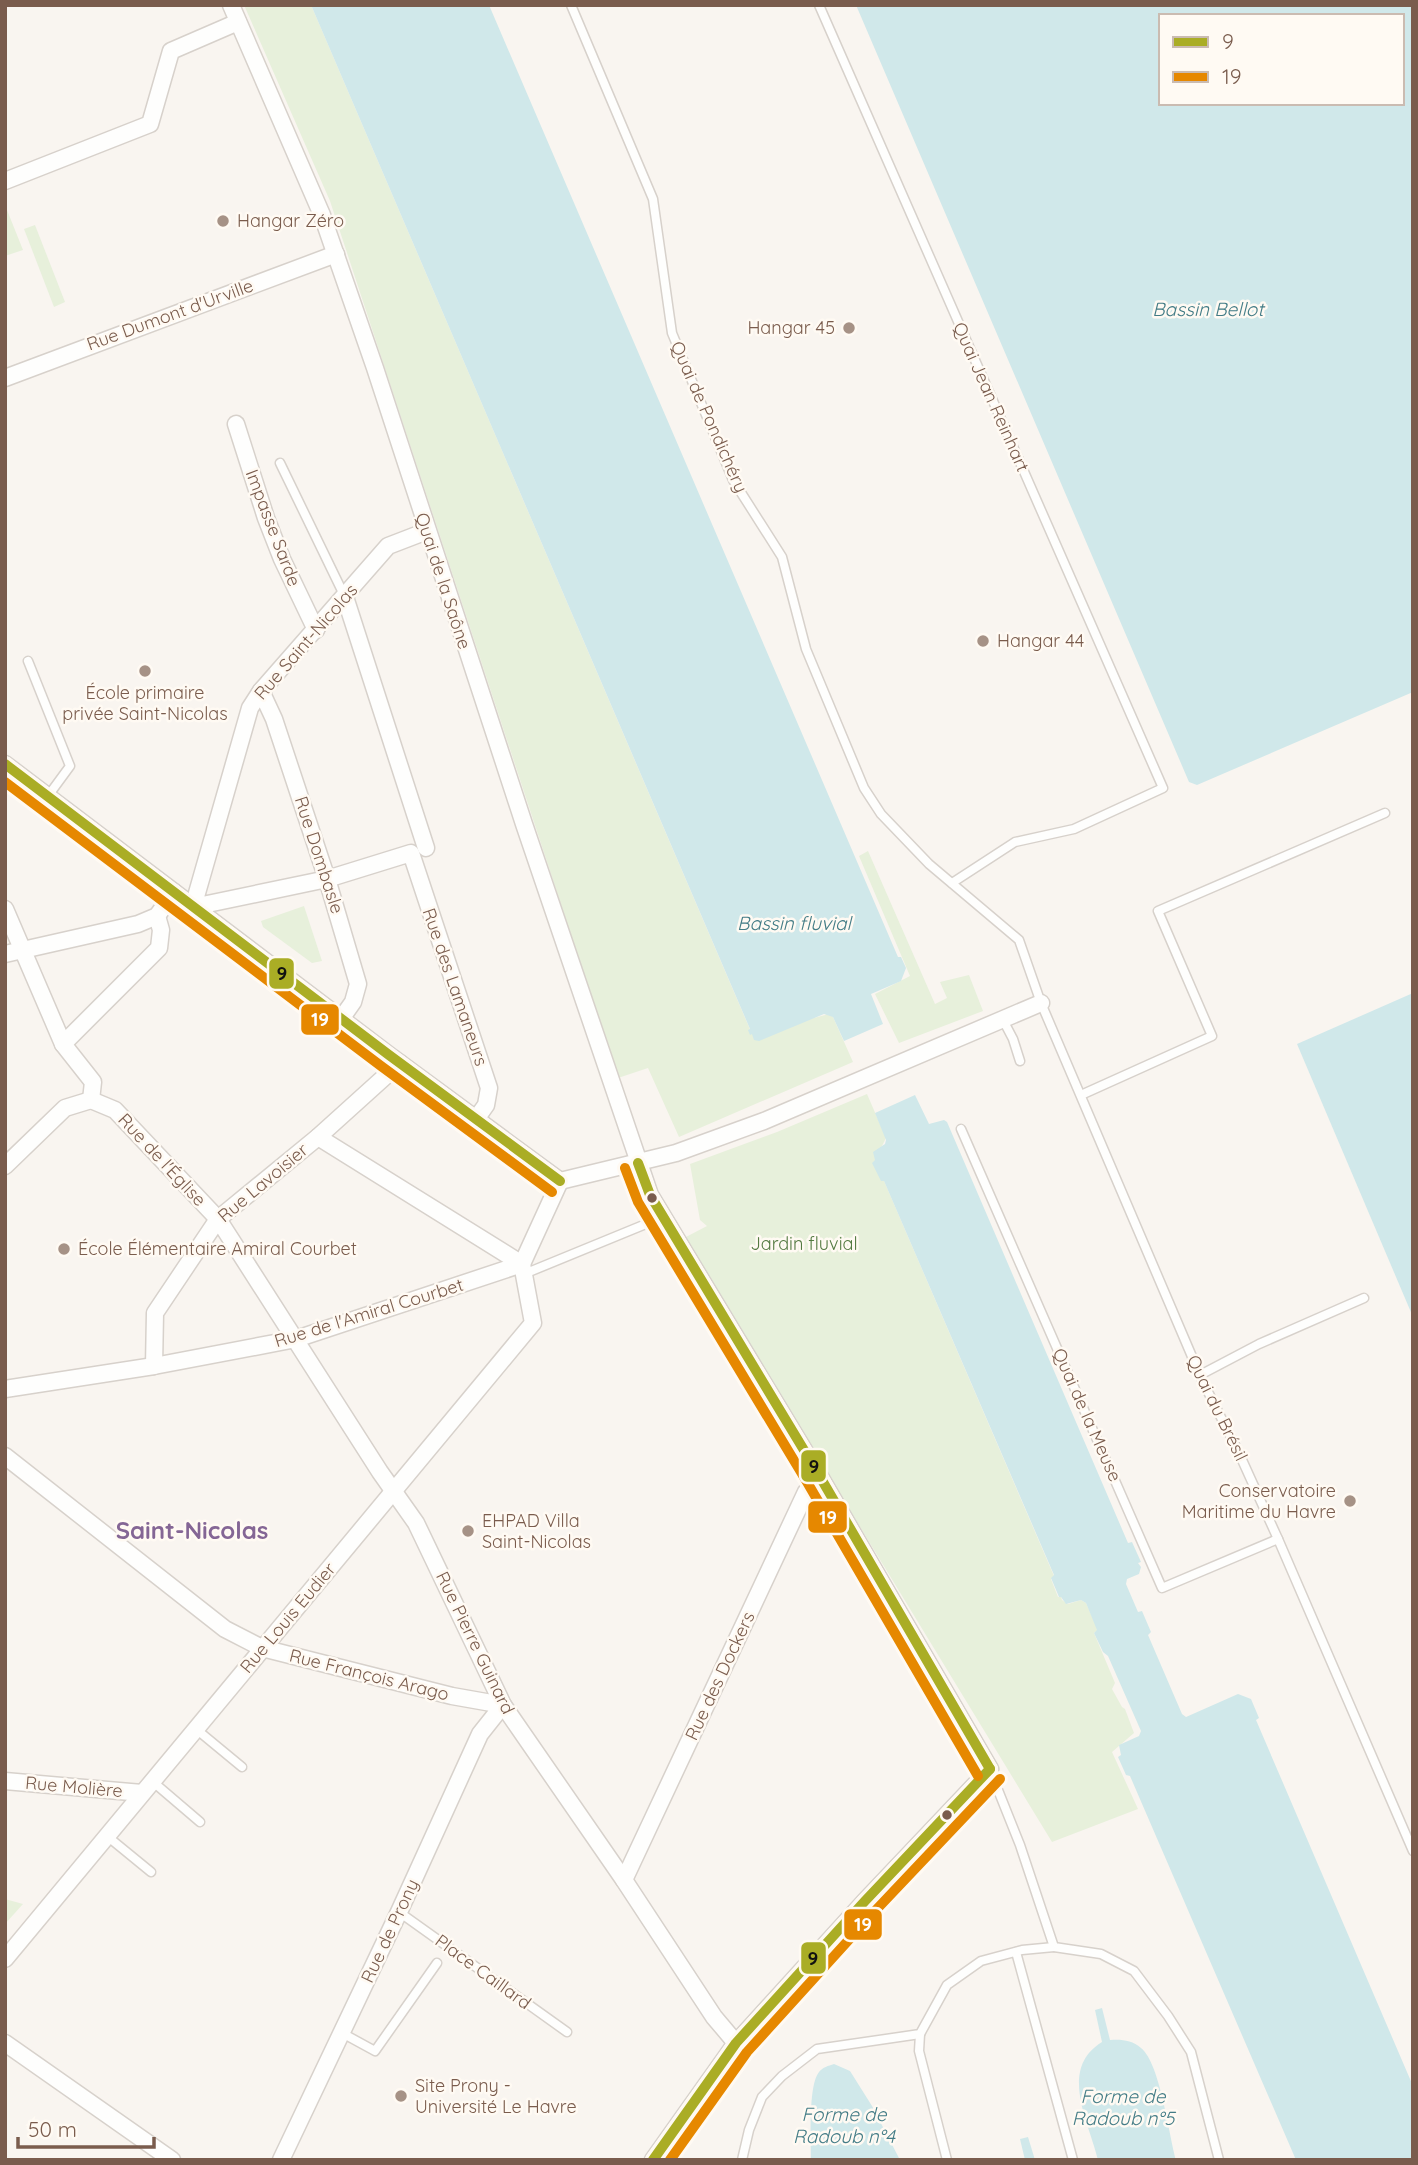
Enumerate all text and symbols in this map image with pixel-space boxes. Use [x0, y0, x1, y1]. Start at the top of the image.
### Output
legend [1159, 14, 1404, 105]
text: 9 [1222, 28, 1234, 54]
text: 19 [1222, 63, 1242, 89]
place label: Hangar Zéro [237, 209, 344, 232]
marker: Hangar Zéro [215, 213, 231, 229]
street label: Rue Dumont d'Urville [83, 274, 256, 355]
water label: Bassin Bellot [1152, 297, 1266, 321]
place label: Hangar 45 [747, 316, 835, 339]
street label: Quai Jean Reinhart [948, 318, 1035, 475]
marker: Hangar 45 [841, 320, 857, 336]
street label: Quai de Pondichéry [666, 338, 753, 496]
street label: Impasse Sarde [241, 466, 306, 590]
street label: Quai de la Saône [411, 510, 476, 652]
street label: Rue Saint-Nicolas [249, 579, 362, 704]
place label: Hangar 44 [997, 629, 1084, 652]
marker: Hangar 44 [975, 633, 991, 649]
marker: École primaire privée Saint-Nicolas [137, 663, 153, 679]
place label: École primaire privée Saint-Nicolas [62, 681, 228, 725]
street label: Rue Dombasle [290, 793, 349, 916]
street label: Rue des Lamaneurs [418, 905, 493, 1069]
water label: Bassin fluvial [737, 911, 854, 935]
line badge: 9 [268, 957, 295, 990]
text: 9 [277, 961, 287, 985]
line badge: 19 [300, 1003, 340, 1036]
text: 19 [311, 1007, 329, 1031]
street label: Rue de l'Église [113, 1108, 211, 1211]
street label: Rue Lavoisier [213, 1138, 313, 1227]
unlabelled marker [645, 1191, 659, 1205]
park label: Jardin fluvial [750, 1232, 858, 1255]
place label: École Élémentaire Amiral Courbet [78, 1237, 357, 1260]
marker: École Élémentaire Amiral Courbet [56, 1241, 72, 1257]
street label: Rue de l'Amiral Courbet [272, 1273, 466, 1352]
street label: Quai de la Meuse [1048, 1344, 1127, 1485]
street label: Quai du Brésil [1182, 1351, 1253, 1465]
line badge: 9 [800, 1449, 827, 1483]
text: 9 [809, 1454, 819, 1478]
place label: Conservatoire Maritime du Havre [1182, 1479, 1336, 1523]
marker: Conservatoire Maritime du Havre [1342, 1493, 1358, 1509]
line badge: 19 [807, 1500, 848, 1534]
text: 19 [819, 1505, 837, 1529]
place label: EHPAD Villa Saint-Nicolas [482, 1509, 591, 1553]
district label: Saint-Nicolas [116, 1515, 268, 1545]
marker: EHPAD Villa Saint-Nicolas [460, 1523, 476, 1539]
street label: Rue Louis Eudier [235, 1558, 341, 1678]
street label: Rue Pierre Guinard [431, 1568, 520, 1718]
street label: Rue des Dockers [680, 1608, 759, 1744]
street label: Rue François Arago [287, 1644, 451, 1705]
street label: Rue Molière [24, 1771, 124, 1802]
unlabelled marker [940, 1808, 954, 1822]
street label: Rue de Prony [355, 1875, 424, 1986]
line badge: 19 [843, 1908, 883, 1941]
text: 19 [854, 1912, 872, 1936]
street label: Place Caillard [431, 1929, 536, 2014]
line badge: 9 [800, 1941, 827, 1975]
text: 9 [808, 1946, 818, 1970]
place label: Site Prony - Université Le Havre [415, 2074, 577, 2118]
water label: Forme de Radoub n°5 [1072, 2084, 1177, 2130]
marker: Site Prony - Université Le Havre [393, 2088, 409, 2104]
water label: Forme de Radoub n°4 [793, 2102, 896, 2148]
scale bar [18, 2106, 154, 2150]
text: 50 m [28, 2116, 77, 2142]

